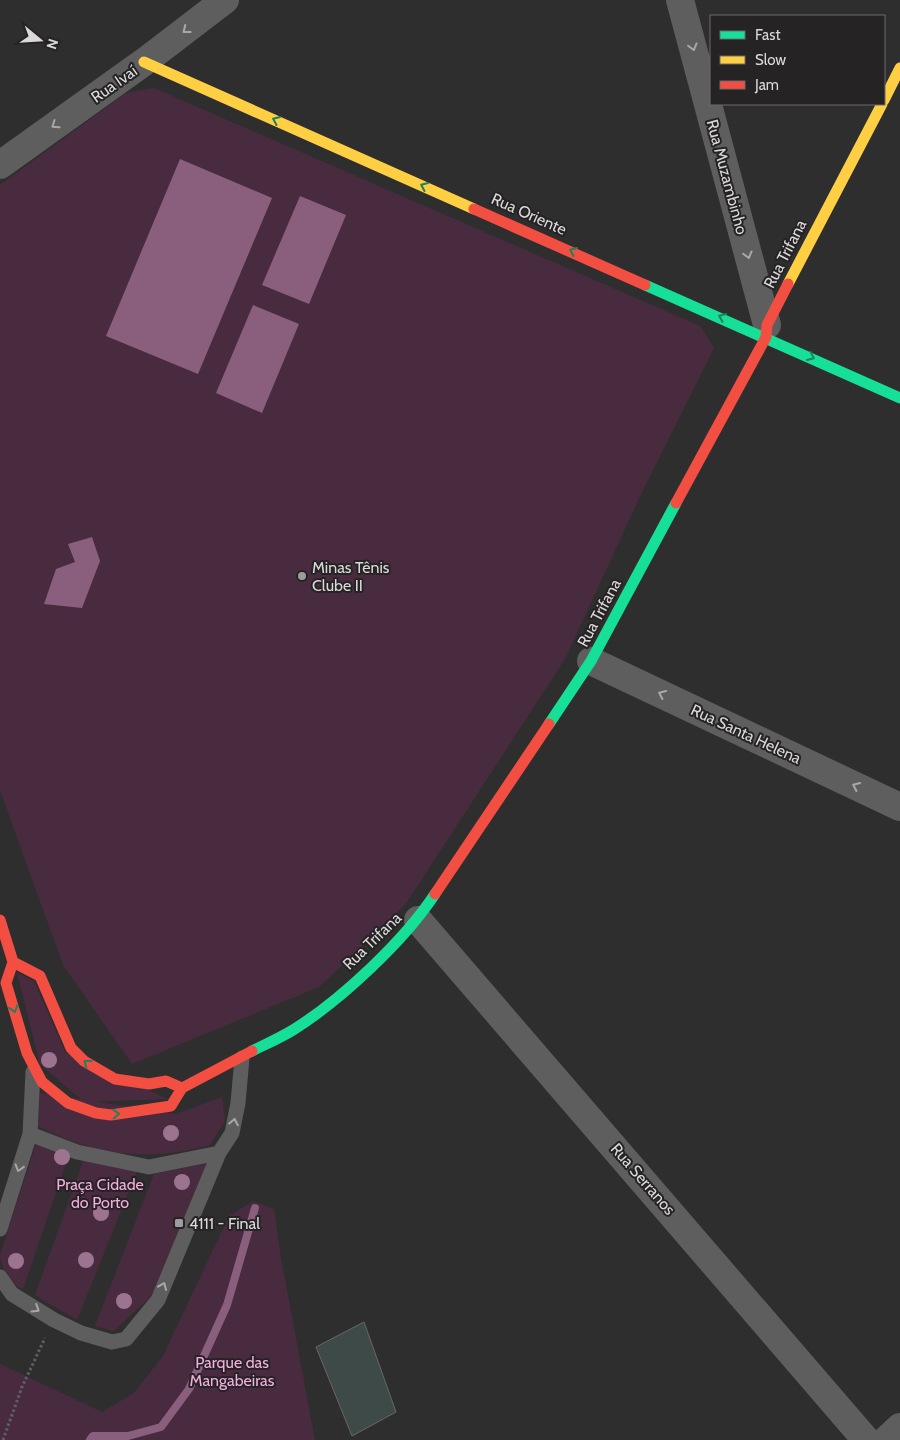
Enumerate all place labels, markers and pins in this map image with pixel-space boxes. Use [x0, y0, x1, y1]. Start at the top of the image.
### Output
place label: Minas Tênis Clube II [312, 558, 390, 595]
marker: Minas Tênis Clube II [296, 570, 308, 582]
place label: 4111 - Final [189, 1214, 260, 1233]
marker: 4111 - Final [173, 1217, 185, 1229]

